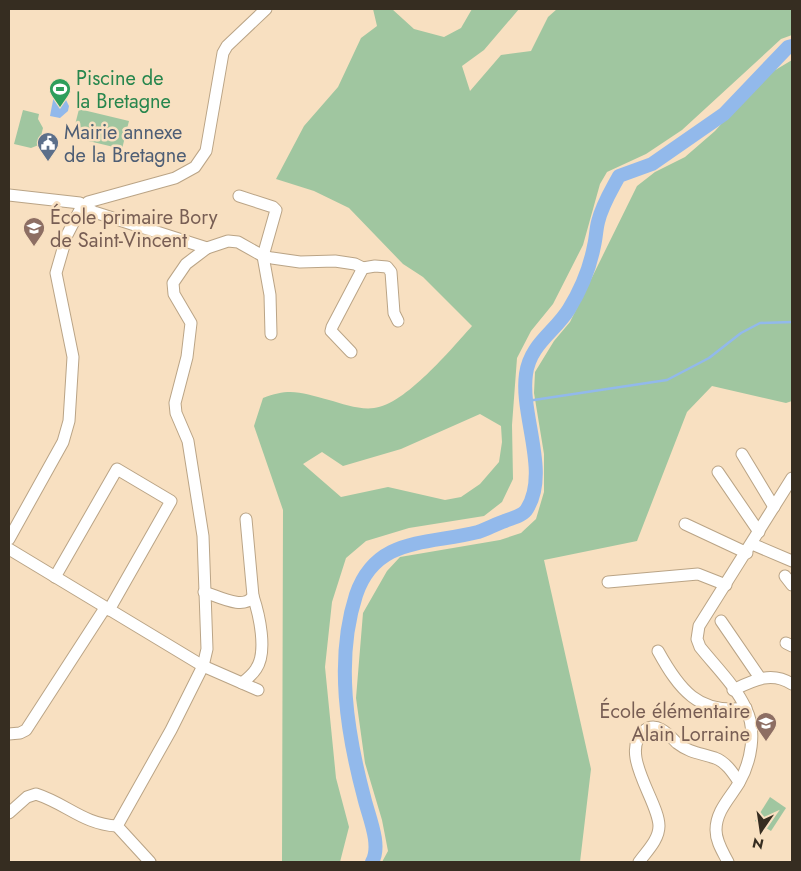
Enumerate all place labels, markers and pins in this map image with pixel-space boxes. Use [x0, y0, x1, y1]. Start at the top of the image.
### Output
place label: Piscine de la Bretagne [76, 64, 171, 116]
sports icon: Piscine de la Bretagne [48, 77, 72, 108]
place label: Mairie annexe de la Bretagne [64, 118, 187, 170]
public building icon: Mairie annexe de la Bretagne [36, 131, 60, 162]
place label: École primaire Bory de Saint-Vincent [50, 203, 218, 255]
school or university icon: École primaire Bory de Saint-Vincent [22, 216, 46, 247]
place label: École élémentaire Alain Lorraine [600, 697, 750, 749]
school or university icon: École élémentaire Alain Lorraine [754, 711, 778, 742]

